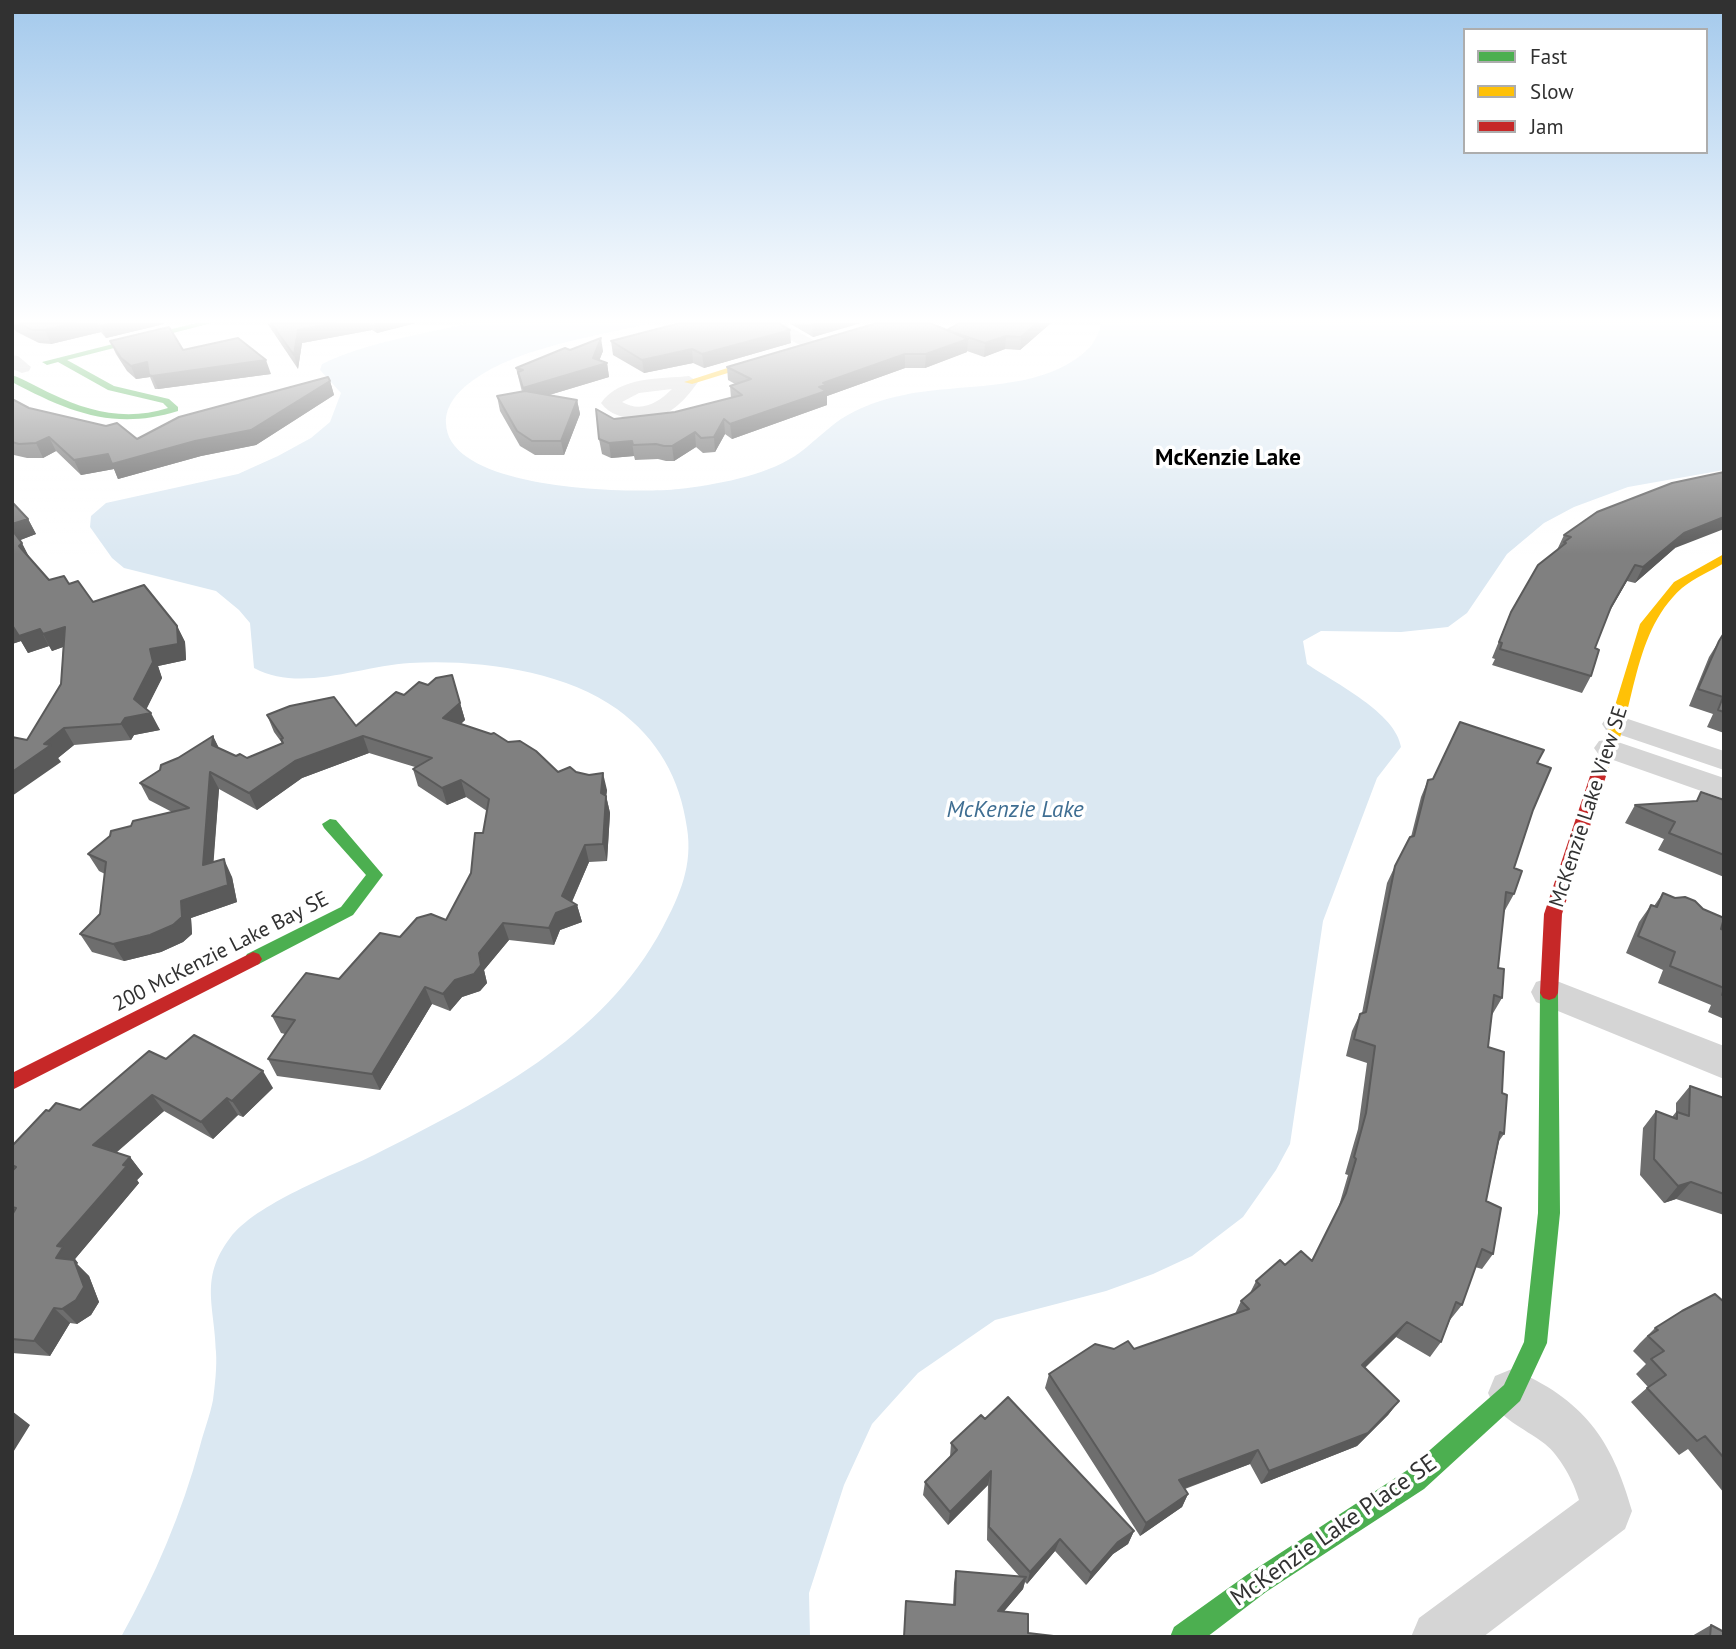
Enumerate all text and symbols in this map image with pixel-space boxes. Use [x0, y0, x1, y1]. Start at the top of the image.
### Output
legend [1463, 28, 1708, 154]
text: Fast [1530, 43, 1567, 70]
text: Slow [1530, 78, 1574, 105]
text: Jam [1530, 113, 1564, 140]
district label: McKenzie Lake [1155, 444, 1301, 472]
street label: McKenzie Lake View SE [1545, 703, 1633, 911]
water label: McKenzie Lake [946, 796, 1084, 824]
street label: 200 McKenzie Lake Bay SE [109, 887, 333, 1017]
street label: McKenzie Lake Place SE [1225, 1449, 1443, 1613]

